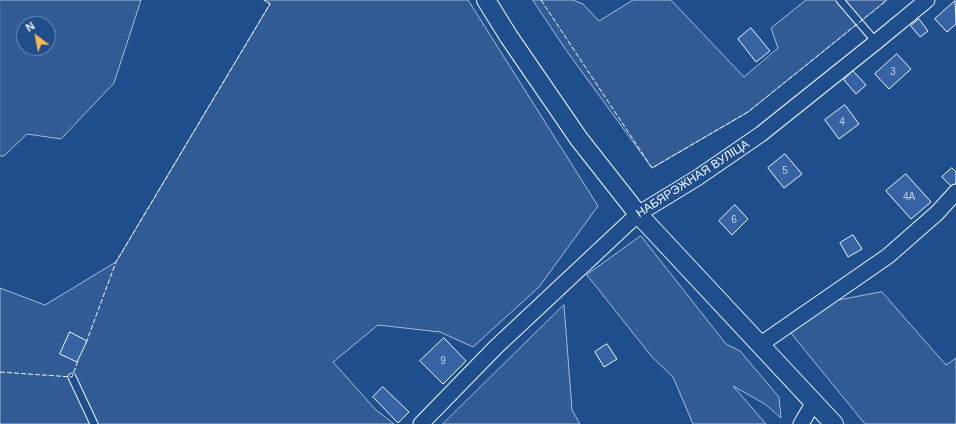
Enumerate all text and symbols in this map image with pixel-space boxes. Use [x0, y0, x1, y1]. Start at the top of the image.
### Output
north arrow [16, 16, 56, 56]
text: N [24, 19, 37, 34]
house number: 3 [890, 66, 896, 78]
house number: 4 [839, 116, 845, 128]
street label: НАБЯРЭЖНАЯ ВУЛІЦА [634, 137, 752, 221]
house number: 5 [782, 165, 788, 177]
house number: 4А [903, 191, 915, 203]
house number: 6 [731, 214, 737, 226]
house number: 9 [440, 355, 446, 367]

